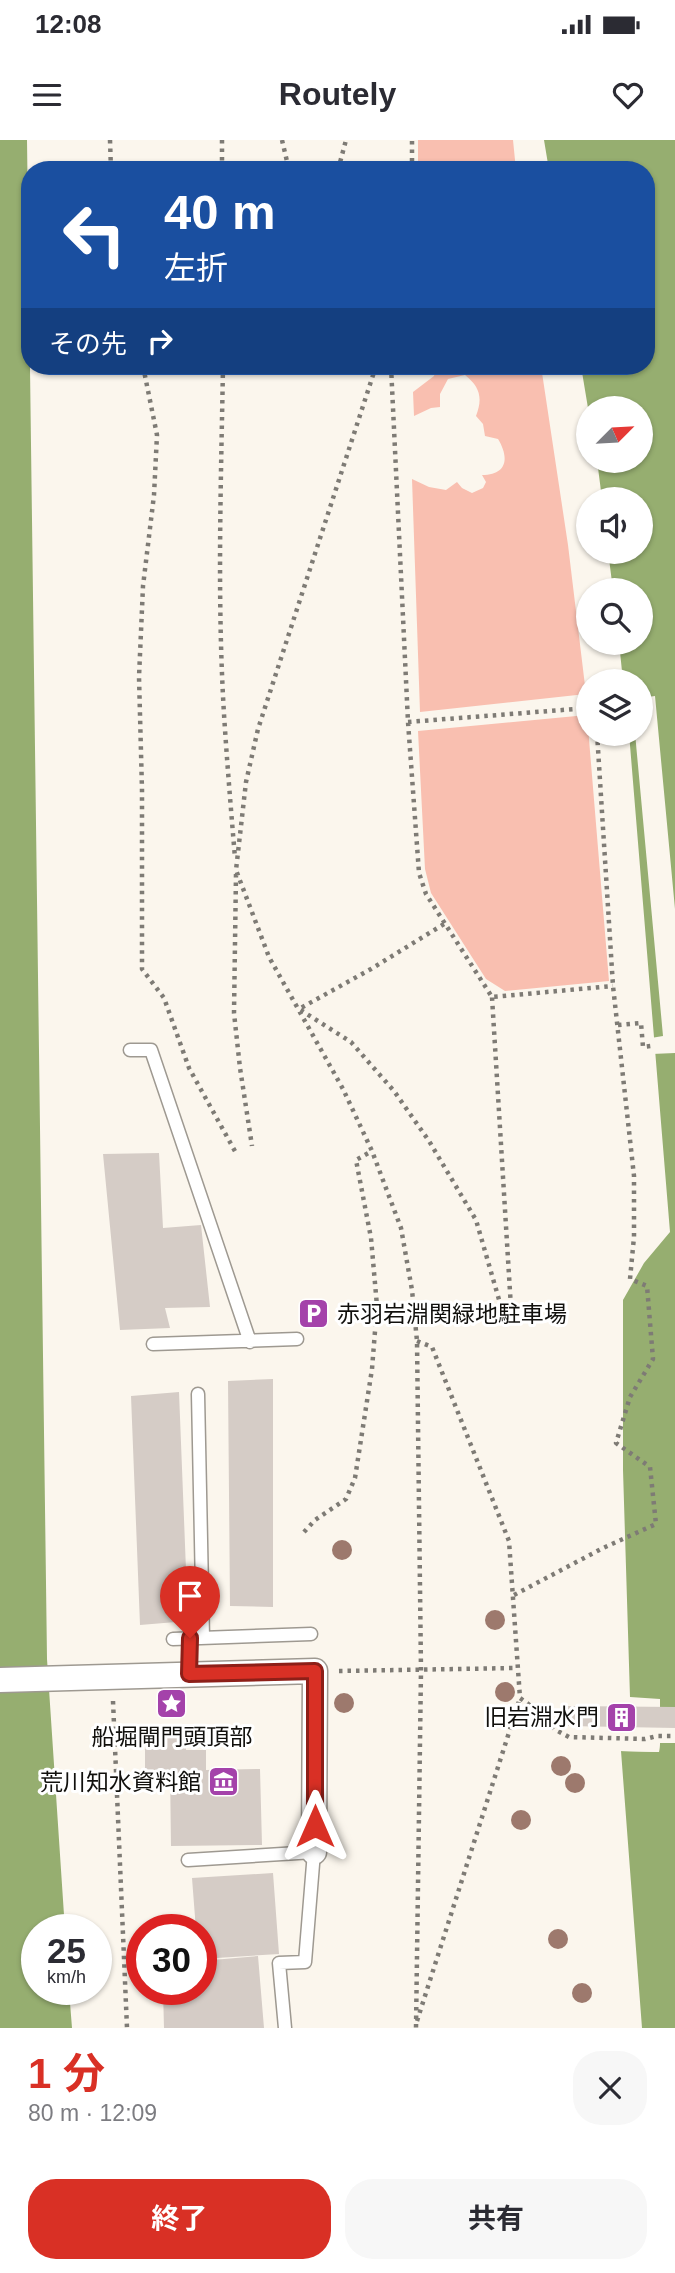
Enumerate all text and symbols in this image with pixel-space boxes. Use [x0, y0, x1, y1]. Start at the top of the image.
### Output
text: 12:08 [35, 9, 102, 39]
icon: menu [28, 76, 66, 114]
text: Routely [279, 76, 396, 112]
icon: heart [609, 76, 647, 114]
text: 40 m [164, 185, 276, 239]
icon: left [49, 189, 140, 280]
text: 左折 [164, 250, 228, 286]
icon: right [141, 322, 179, 360]
text: その先 [49, 329, 127, 359]
north arrow [576, 396, 653, 472]
map controls [576, 396, 653, 746]
button: sound [576, 487, 653, 564]
button: search [576, 578, 653, 655]
button: layers [576, 669, 653, 746]
parking icon: 赤羽岩淵関緑地駐車場 [297, 1297, 331, 1331]
place label: 赤羽岩淵関緑地駐車場 [337, 1301, 567, 1327]
pin [160, 1566, 220, 1638]
icon: arrive [171, 1577, 209, 1615]
place icon: 船堀閘門頭頂部 [155, 1686, 189, 1720]
building icon: 旧岩淵水門 [605, 1700, 639, 1734]
place label: 旧岩淵水門 [484, 1704, 599, 1730]
place label: 船堀閘門頭頂部 [92, 1724, 253, 1750]
museum icon: 荒川知水資料館 [207, 1765, 241, 1799]
place label: 荒川知水資料館 [40, 1769, 201, 1795]
position arrow [278, 1789, 352, 1863]
speed limit sign: 30 [126, 1914, 217, 2005]
text: 25 [47, 1931, 86, 1970]
text: km/h [47, 1967, 86, 1987]
text: 1 分 [28, 2050, 105, 2097]
button: close [573, 2051, 647, 2125]
text: 80 m · 12:09 [28, 2100, 157, 2126]
button: 終了 [28, 2179, 331, 2259]
button: 共有 [345, 2179, 647, 2259]

